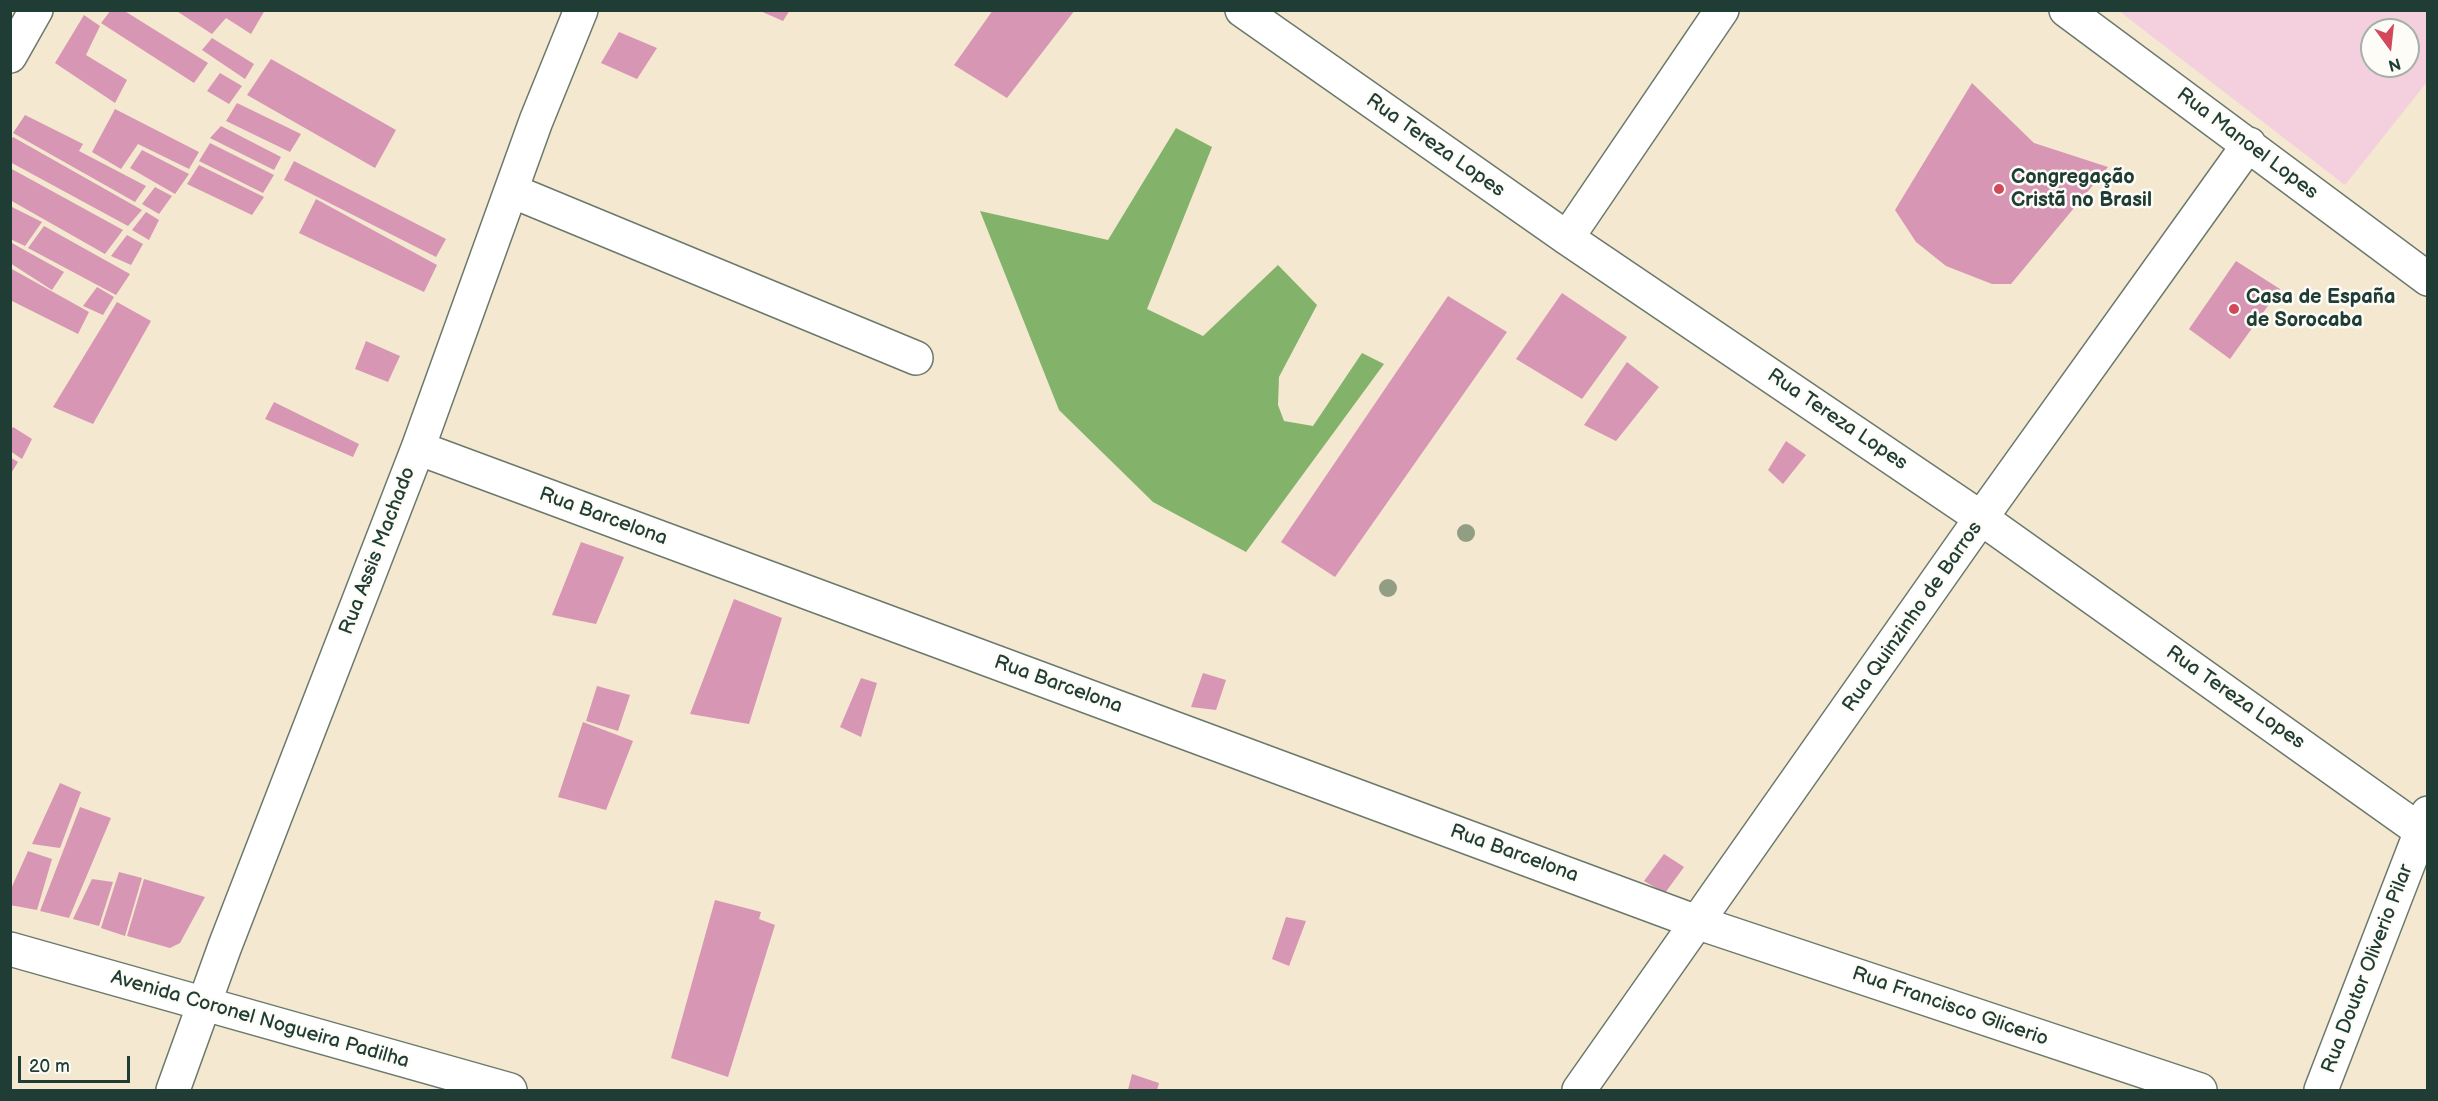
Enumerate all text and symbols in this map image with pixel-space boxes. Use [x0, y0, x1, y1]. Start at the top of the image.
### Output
north arrow [2360, 18, 2420, 78]
text: N [2386, 53, 2403, 75]
street label: Rua Manoel Lopes [2172, 83, 2322, 205]
street label: Rua Tereza Lopes [1361, 89, 1509, 203]
place label: Congregação Cristã no Brasil [2011, 166, 2152, 213]
marker: Congregação Cristã no Brasil [1992, 182, 2006, 196]
place label: Casa de España de Sorocaba [2246, 286, 2395, 333]
marker: Casa de España de Sorocaba [2227, 302, 2241, 316]
street label: Rua Tereza Lopes [1762, 364, 1912, 476]
street label: Rua Assis Machado [335, 464, 421, 638]
street label: Rua Barcelona [536, 483, 670, 551]
street label: Rua Quinzinho de Barros [1838, 517, 1988, 717]
street label: Rua Tereza Lopes [2161, 641, 2309, 755]
street label: Rua Barcelona [991, 651, 1125, 719]
street label: Rua Barcelona [1447, 820, 1581, 888]
street label: Rua Doutor Oliverio Pilar [2317, 861, 2419, 1077]
street label: Rua Francisco Glicerio [1849, 962, 2051, 1052]
street label: Avenida Coronel Nogueira Padilha [108, 966, 412, 1074]
scale bar [21, 1044, 134, 1082]
text: 20 m [29, 1056, 70, 1077]

